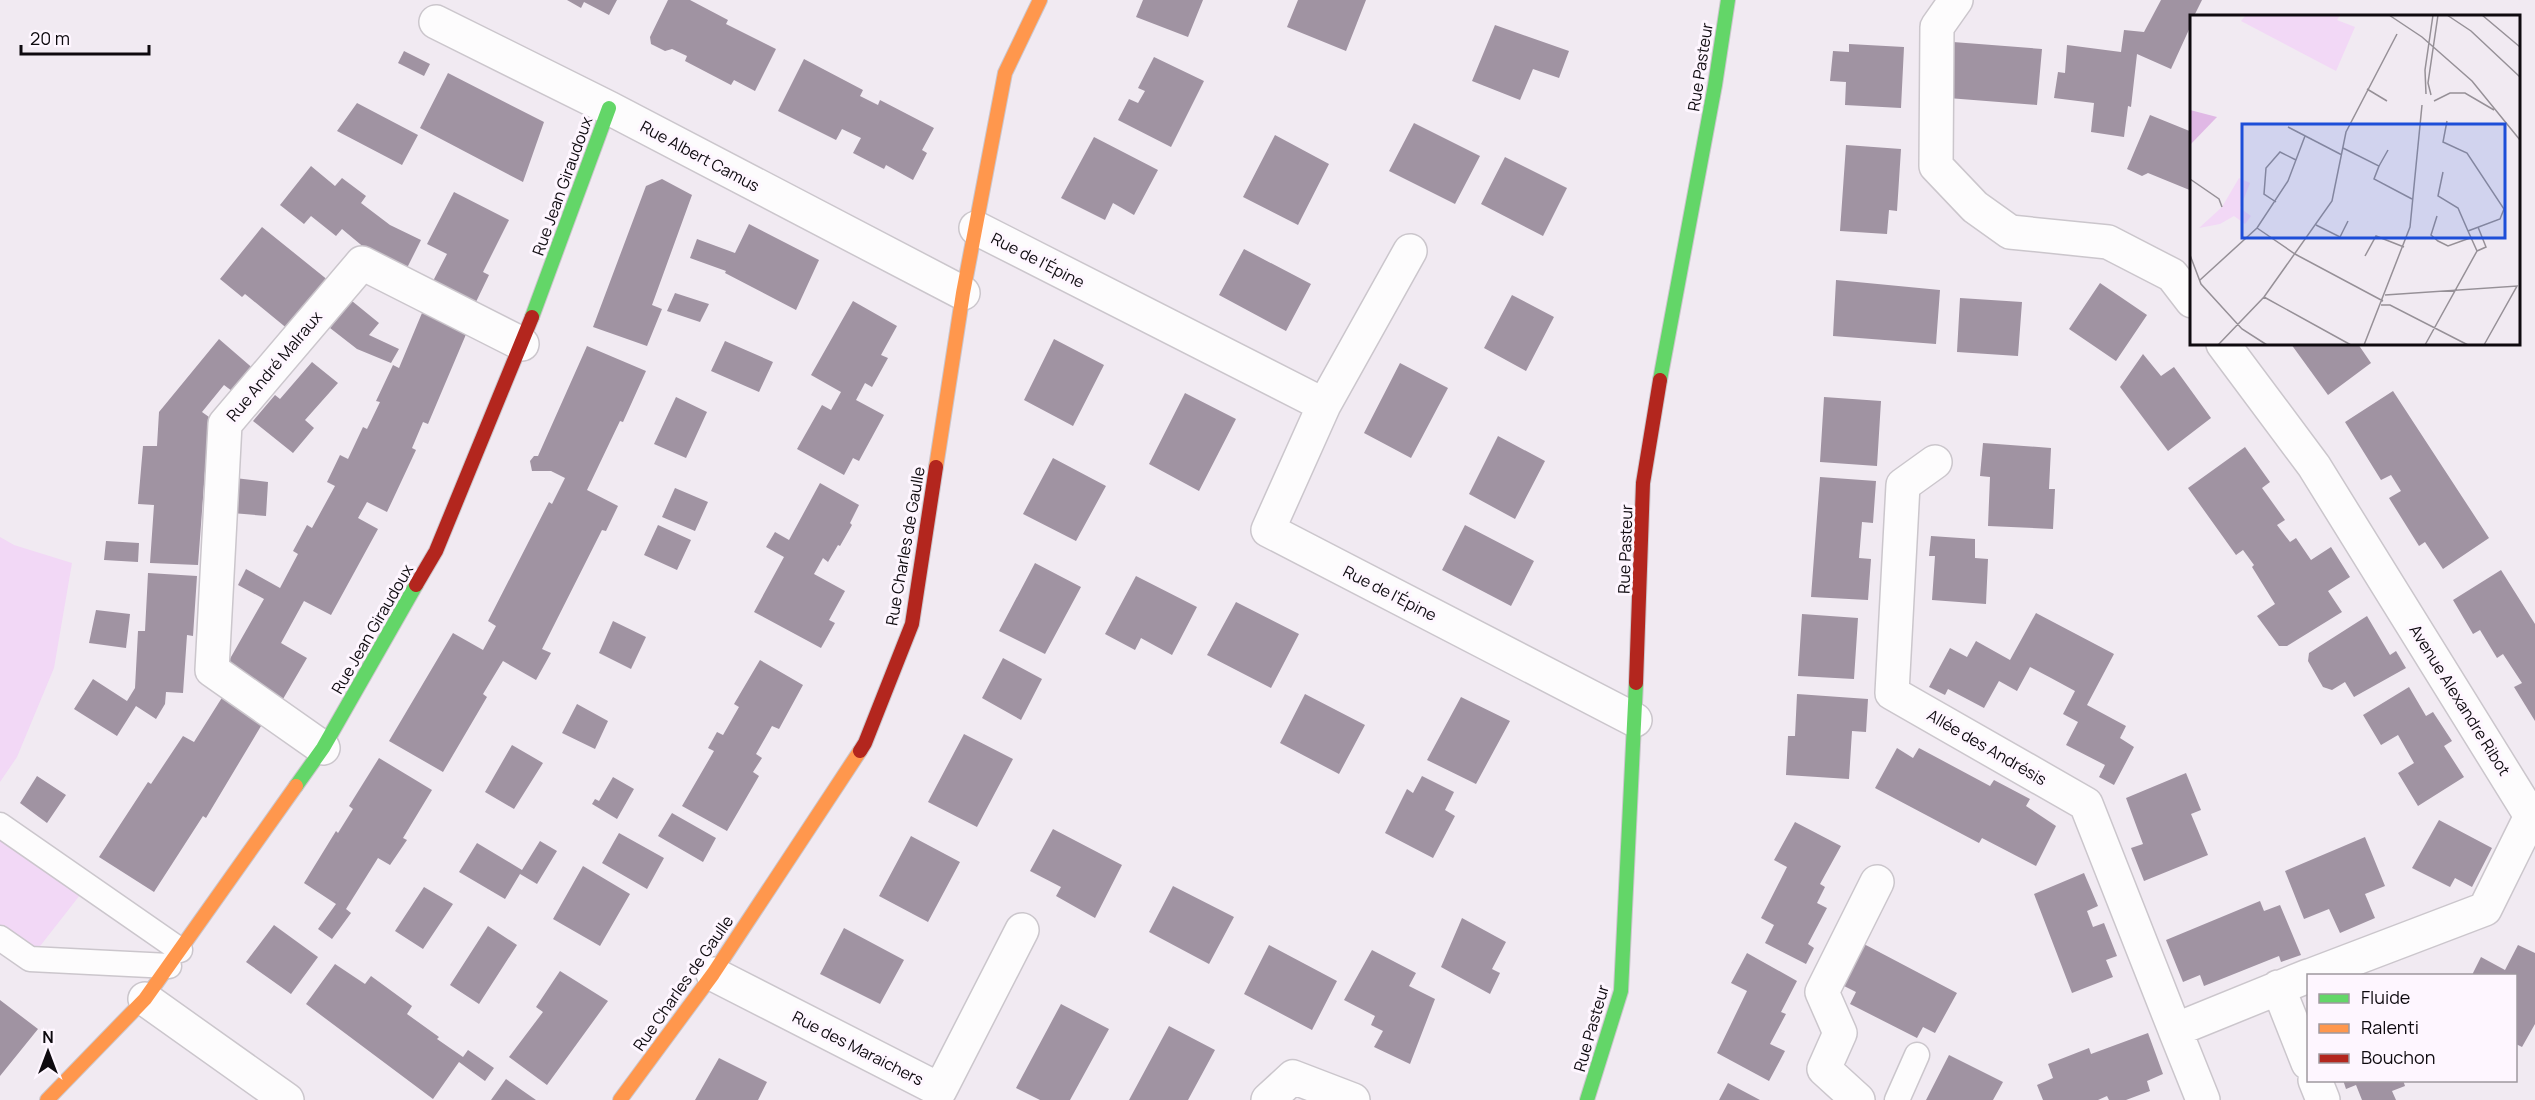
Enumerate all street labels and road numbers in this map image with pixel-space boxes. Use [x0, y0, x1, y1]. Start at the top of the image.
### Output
street label: Rue Pasteur [1682, 21, 1718, 113]
street label: Rue Jean Giraudoux [527, 113, 598, 258]
street label: Rue Albert Camus [637, 115, 763, 197]
street label: Rue de l'Épine [988, 227, 1088, 293]
street label: Rue André Malraux [221, 306, 327, 426]
street label: Rue Charles de Gaulle [880, 465, 930, 627]
street label: Rue Pasteur [1612, 504, 1638, 594]
street label: Rue Jean Giraudoux [326, 560, 418, 698]
street label: Rue de l'Épine [1340, 560, 1440, 626]
street label: Avenue Alexandre Ribot [2405, 620, 2515, 780]
street label: Allée des Andrésis [1923, 704, 2051, 790]
street label: Rue Charles de Gaulle [628, 911, 738, 1055]
street label: Rue Pasteur [1568, 982, 1614, 1074]
street label: Rue des Maraichers [789, 1005, 927, 1091]

